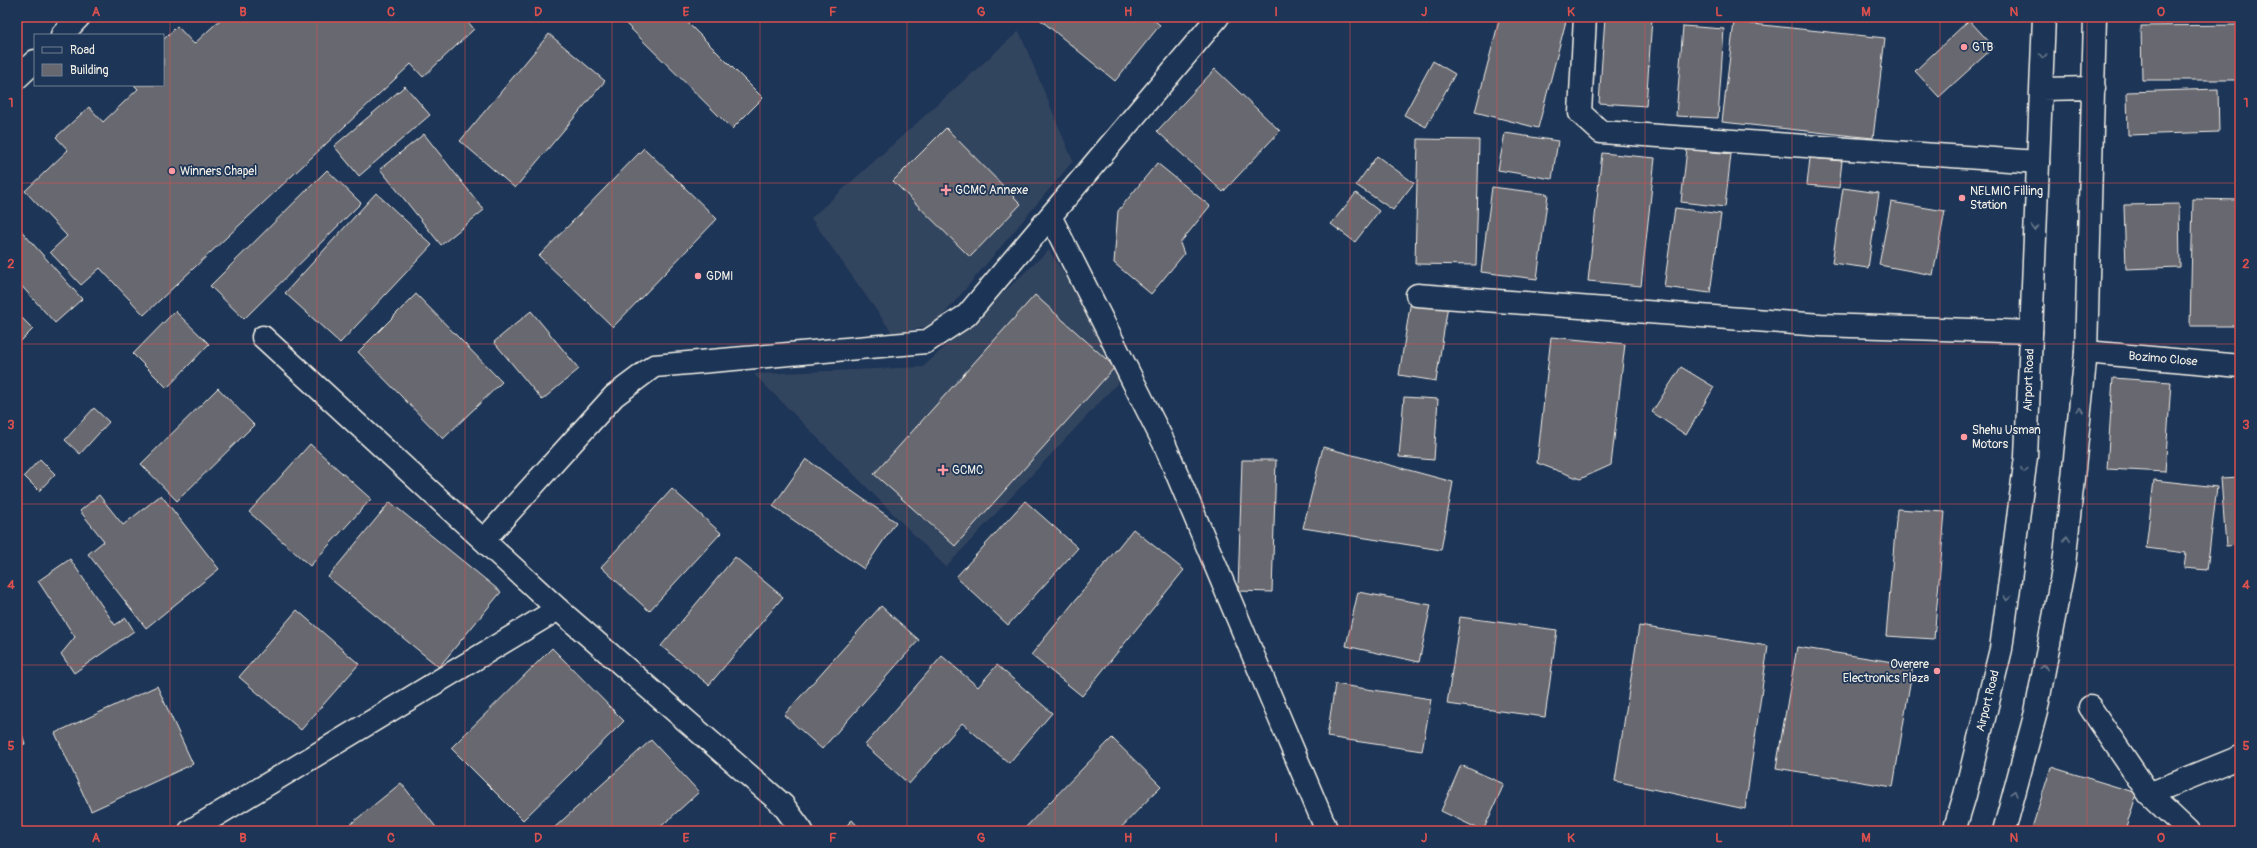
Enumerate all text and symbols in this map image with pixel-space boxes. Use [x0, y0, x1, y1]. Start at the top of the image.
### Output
text: A [92, 4, 101, 20]
text: B [239, 4, 247, 20]
text: C [387, 4, 395, 20]
text: D [534, 4, 542, 20]
text: E [683, 4, 690, 20]
text: F [829, 4, 837, 20]
text: G [977, 4, 986, 20]
text: H [1124, 4, 1132, 20]
text: I [1274, 4, 1278, 20]
text: J [1421, 4, 1427, 20]
text: K [1567, 4, 1575, 20]
text: L [1715, 4, 1723, 20]
text: M [1861, 4, 1871, 20]
text: N [2010, 4, 2019, 20]
text: O [2157, 4, 2166, 20]
legend [34, 34, 164, 86]
place label: GTB [1972, 40, 1994, 55]
marker: GTB [1959, 42, 1969, 52]
text: Road [70, 43, 95, 58]
one-way arrow [2038, 53, 2047, 59]
text: Building [70, 63, 109, 78]
text: 1 [8, 95, 14, 111]
text: 1 [2243, 95, 2249, 111]
place label: Winners Chapel [180, 164, 257, 179]
marker: Winners Chapel [167, 166, 177, 176]
place label: GCMC Annexe [955, 183, 1028, 198]
marker: GCMC Annexe [940, 184, 952, 196]
place label: NELMIC Filling Station [1970, 184, 2043, 213]
marker: NELMIC Filling Station [1957, 193, 1967, 203]
one-way arrow [2031, 225, 2040, 231]
text: 2 [7, 256, 15, 272]
text: 2 [2242, 256, 2250, 272]
place label: GDMI [706, 269, 734, 284]
marker: GDMI [693, 271, 703, 281]
street label: Airport Road [2020, 348, 2038, 412]
street label: Bozimo Close [2128, 349, 2198, 369]
one-way arrow [2075, 406, 2084, 413]
text: 3 [7, 417, 15, 433]
text: 3 [2242, 417, 2250, 433]
place label: Shehu Usman Motors [1972, 423, 2041, 452]
marker: Shehu Usman Motors [1959, 432, 1969, 442]
place label: GCMC [952, 463, 983, 478]
marker: GCMC [937, 464, 949, 476]
one-way arrow [2020, 466, 2029, 473]
one-way arrow [2062, 536, 2071, 542]
text: 4 [7, 577, 15, 593]
text: 4 [2242, 577, 2250, 593]
one-way arrow [2003, 595, 2012, 601]
place label: Overere Electronics Plaza [1843, 657, 1929, 686]
one-way arrow [2040, 664, 2048, 670]
marker: Overere Electronics Plaza [1932, 666, 1942, 676]
street label: Airport Road [1973, 669, 2003, 733]
text: 5 [7, 738, 15, 754]
text: 5 [2242, 738, 2250, 754]
one-way arrow [2010, 790, 2018, 796]
text: A [92, 830, 101, 846]
text: B [239, 830, 247, 846]
text: C [387, 830, 395, 846]
text: D [534, 830, 542, 846]
text: E [683, 830, 690, 846]
text: F [829, 830, 837, 846]
text: G [977, 830, 986, 846]
text: H [1124, 830, 1132, 846]
text: I [1274, 830, 1278, 846]
text: J [1421, 830, 1427, 846]
text: K [1567, 830, 1575, 846]
text: L [1715, 830, 1723, 846]
text: M [1861, 830, 1871, 846]
text: N [2010, 830, 2019, 846]
text: O [2157, 830, 2166, 846]

